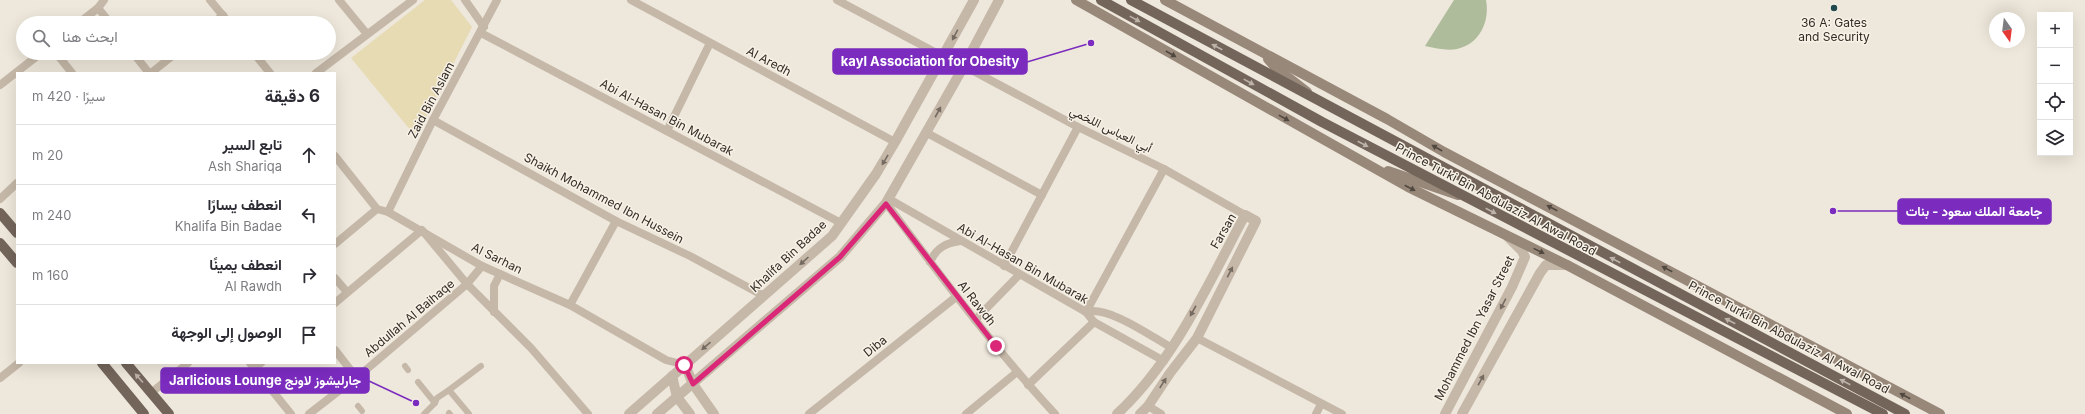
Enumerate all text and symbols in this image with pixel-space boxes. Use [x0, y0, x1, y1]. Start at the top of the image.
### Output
marker: 36 A: Gates and Security [1829, 3, 1839, 13]
north arrow [1989, 12, 2025, 48]
map controls [2037, 12, 2073, 156]
button: + [2037, 12, 2073, 48]
one-way arrow [1129, 15, 1141, 22]
place label: 36 A: Gates and Security [1798, 15, 1870, 44]
search box [16, 16, 336, 60]
icon: search [30, 27, 52, 49]
text: ابحث هنا [62, 27, 118, 46]
one-way arrow [952, 29, 959, 40]
street label: Al Aredh [744, 43, 794, 79]
one-way arrow [1211, 43, 1223, 50]
button: − [2037, 48, 2073, 84]
callout: kayl Association for Obesity [833, 49, 1027, 74]
one-way arrow [1165, 51, 1177, 57]
text: kayl Association for Obesity [841, 53, 1019, 69]
street label: Zaid Bin Aslam [405, 59, 457, 141]
street label: Abi Al-Hasan Bin Mubarak [598, 75, 737, 159]
one-way arrow [1243, 78, 1255, 85]
button: locate [2037, 84, 2073, 120]
text: 6 دقيقة [265, 86, 320, 106]
text: سيرًا · 420 m [32, 88, 105, 104]
street label: أبي العباس اللخمي [1066, 103, 1155, 158]
one-way arrow [935, 106, 942, 118]
one-way arrow [1278, 115, 1290, 122]
button: layers [2037, 120, 2073, 156]
text: تابع السير [223, 135, 282, 154]
street label: Prince Turki Bin Abdulaziz Al Awal Road [1393, 139, 1599, 259]
one-way arrow [1357, 140, 1369, 147]
icon: ahead [298, 144, 320, 166]
one-way arrow [1431, 144, 1443, 151]
text: 20 m [32, 147, 63, 163]
street label: Shaikh Mohammed Ibn Hussein [522, 149, 686, 247]
one-way arrow [881, 154, 888, 166]
text: Ash Shariqa [208, 158, 282, 174]
one-way arrow [1404, 185, 1416, 191]
text: انعطف يسارًا [207, 195, 282, 214]
callout: جامعة الملك سعود - بنات [1898, 199, 2051, 224]
text: جامعة الملك سعود - بنات [1906, 203, 2043, 220]
icon: left [298, 204, 320, 226]
one-way arrow [1546, 205, 1558, 212]
text: 240 m [32, 207, 71, 223]
one-way arrow [1485, 207, 1496, 214]
street label: Farsan [1207, 211, 1239, 251]
street label: Khalifa Bin Badae [747, 217, 829, 295]
text: Khalifa Bin Badae [175, 218, 282, 234]
street label: Abi Al-Hasan Bin Mubarak [955, 219, 1092, 307]
street label: Al Sarhan [469, 239, 525, 277]
one-way arrow [1534, 248, 1545, 254]
street label: Mohammed Ibn Yasar Street [1431, 253, 1517, 403]
text: انعطف يمينًا [209, 255, 282, 274]
one-way arrow [799, 256, 809, 266]
one-way arrow [1610, 256, 1621, 263]
icon: right [298, 264, 320, 286]
one-way arrow [1227, 266, 1234, 278]
one-way arrow [1661, 266, 1673, 272]
text: 160 m [32, 267, 69, 283]
street label: Abdullah Al Baihaqe [361, 276, 457, 360]
street label: Al Rawdh [955, 277, 999, 329]
street label: Prince Turki Bin Abdulaziz Al Awal Road [1686, 277, 1892, 397]
text: Al Rawdh [225, 278, 282, 294]
one-way arrow [1499, 299, 1506, 310]
one-way arrow [1189, 305, 1196, 317]
one-way arrow [1724, 317, 1736, 324]
text: الوصول إلى الوجهة [171, 323, 282, 342]
icon: arrive [298, 324, 320, 346]
street label: Diba [860, 332, 890, 360]
route end [987, 337, 1005, 355]
one-way arrow [701, 342, 711, 351]
route start [675, 356, 693, 374]
callout: Jarlicious Lounge جارليشوز لاونج [161, 368, 369, 393]
text: Jarlicious Lounge جارليشوز لاونج [169, 372, 361, 390]
one-way arrow [135, 373, 144, 382]
one-way arrow [1478, 374, 1485, 386]
one-way arrow [1160, 377, 1167, 389]
one-way arrow [1839, 379, 1851, 385]
one-way arrow [1899, 392, 1911, 399]

